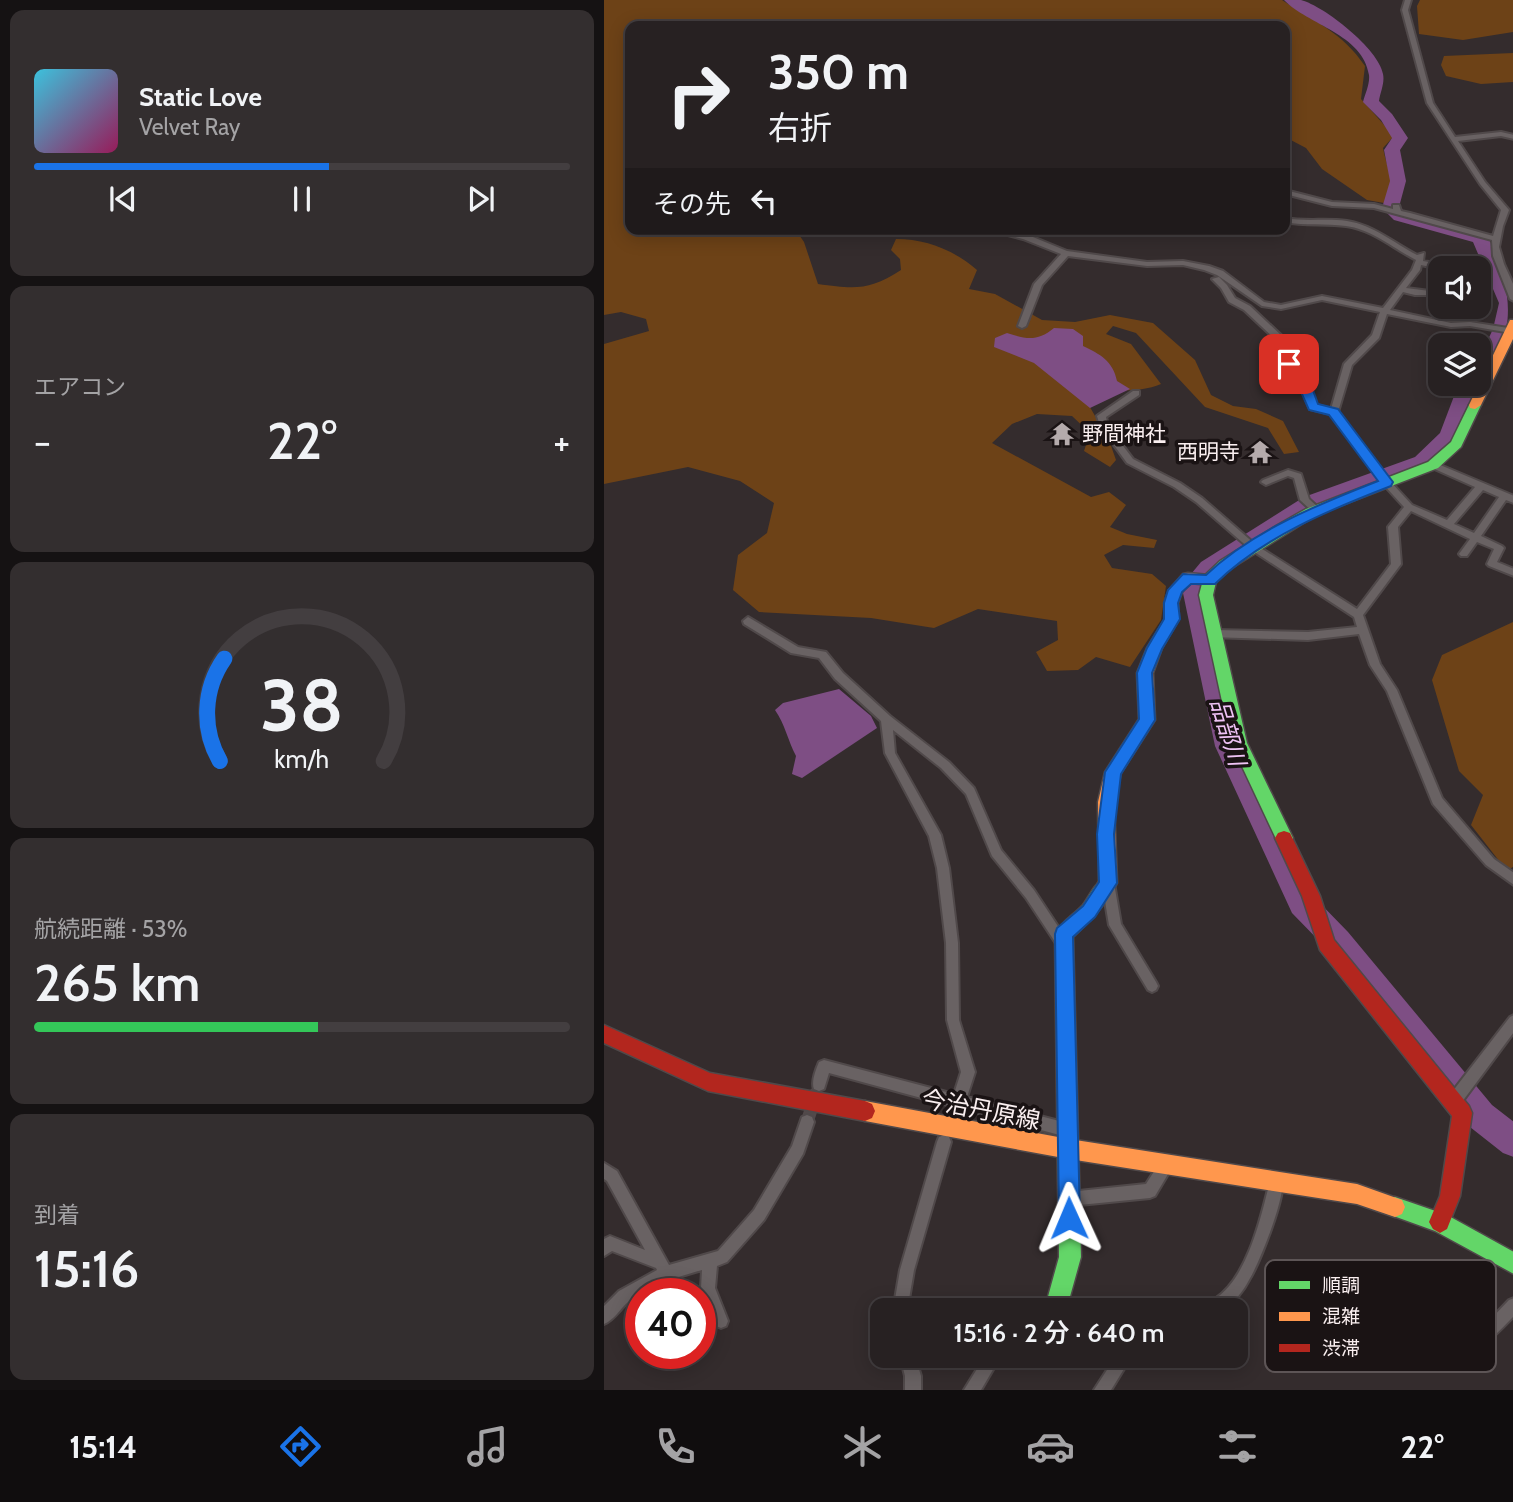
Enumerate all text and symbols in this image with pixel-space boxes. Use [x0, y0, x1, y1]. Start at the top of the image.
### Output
text: 350 m [768, 42, 909, 101]
icon: right [653, 49, 744, 140]
text: Static Love [139, 81, 262, 113]
text: 右折 [768, 108, 832, 147]
text: Velvet Ray [139, 113, 240, 141]
icon: previous [104, 180, 142, 218]
icon: pause [283, 180, 321, 218]
icon: next [462, 180, 500, 218]
icon: left [745, 182, 783, 220]
text: その先 [653, 188, 731, 220]
map controls [1428, 256, 1491, 396]
button: sound [1428, 256, 1491, 319]
button: layers [1428, 333, 1491, 396]
pin [1259, 334, 1319, 394]
icon: arrive [1270, 345, 1308, 383]
text: エアコン [34, 373, 126, 401]
text: 22° [267, 409, 337, 472]
text: − [34, 418, 51, 465]
text: + [553, 418, 570, 465]
temple icon: 野間神社 [1048, 420, 1076, 448]
place label: 野間神社 [1082, 421, 1166, 446]
temple icon: 西明寺 [1246, 438, 1274, 466]
place label: 西明寺 [1177, 439, 1240, 464]
text: 38 [260, 661, 344, 749]
water label: 品部川 [1205, 695, 1252, 772]
text: km/h [275, 744, 329, 774]
text: 航続距離 · 53% [34, 915, 187, 943]
text: 265 km [34, 951, 200, 1014]
street label: 今治丹原線 [919, 1084, 1043, 1135]
position arrow [1032, 1181, 1106, 1255]
text: 到着 [34, 1201, 80, 1229]
text: 15:16 [34, 1237, 139, 1300]
legend [1265, 1260, 1496, 1372]
text: 順調 [1322, 1274, 1360, 1297]
speed limit sign: 40 [625, 1278, 716, 1369]
text: 混雑 [1322, 1305, 1360, 1328]
text: 15:16 · 2 分 · 640 m [953, 1317, 1165, 1349]
text: 渋滞 [1322, 1337, 1360, 1360]
icon: directions [276, 1422, 325, 1471]
icon: music [463, 1422, 512, 1471]
icon: phone [651, 1422, 700, 1471]
icon: climate [838, 1422, 887, 1471]
icon: car [1026, 1422, 1075, 1471]
icon: filters [1213, 1422, 1262, 1471]
text: 15:14 [69, 1427, 137, 1466]
text: 22° [1401, 1427, 1444, 1466]

